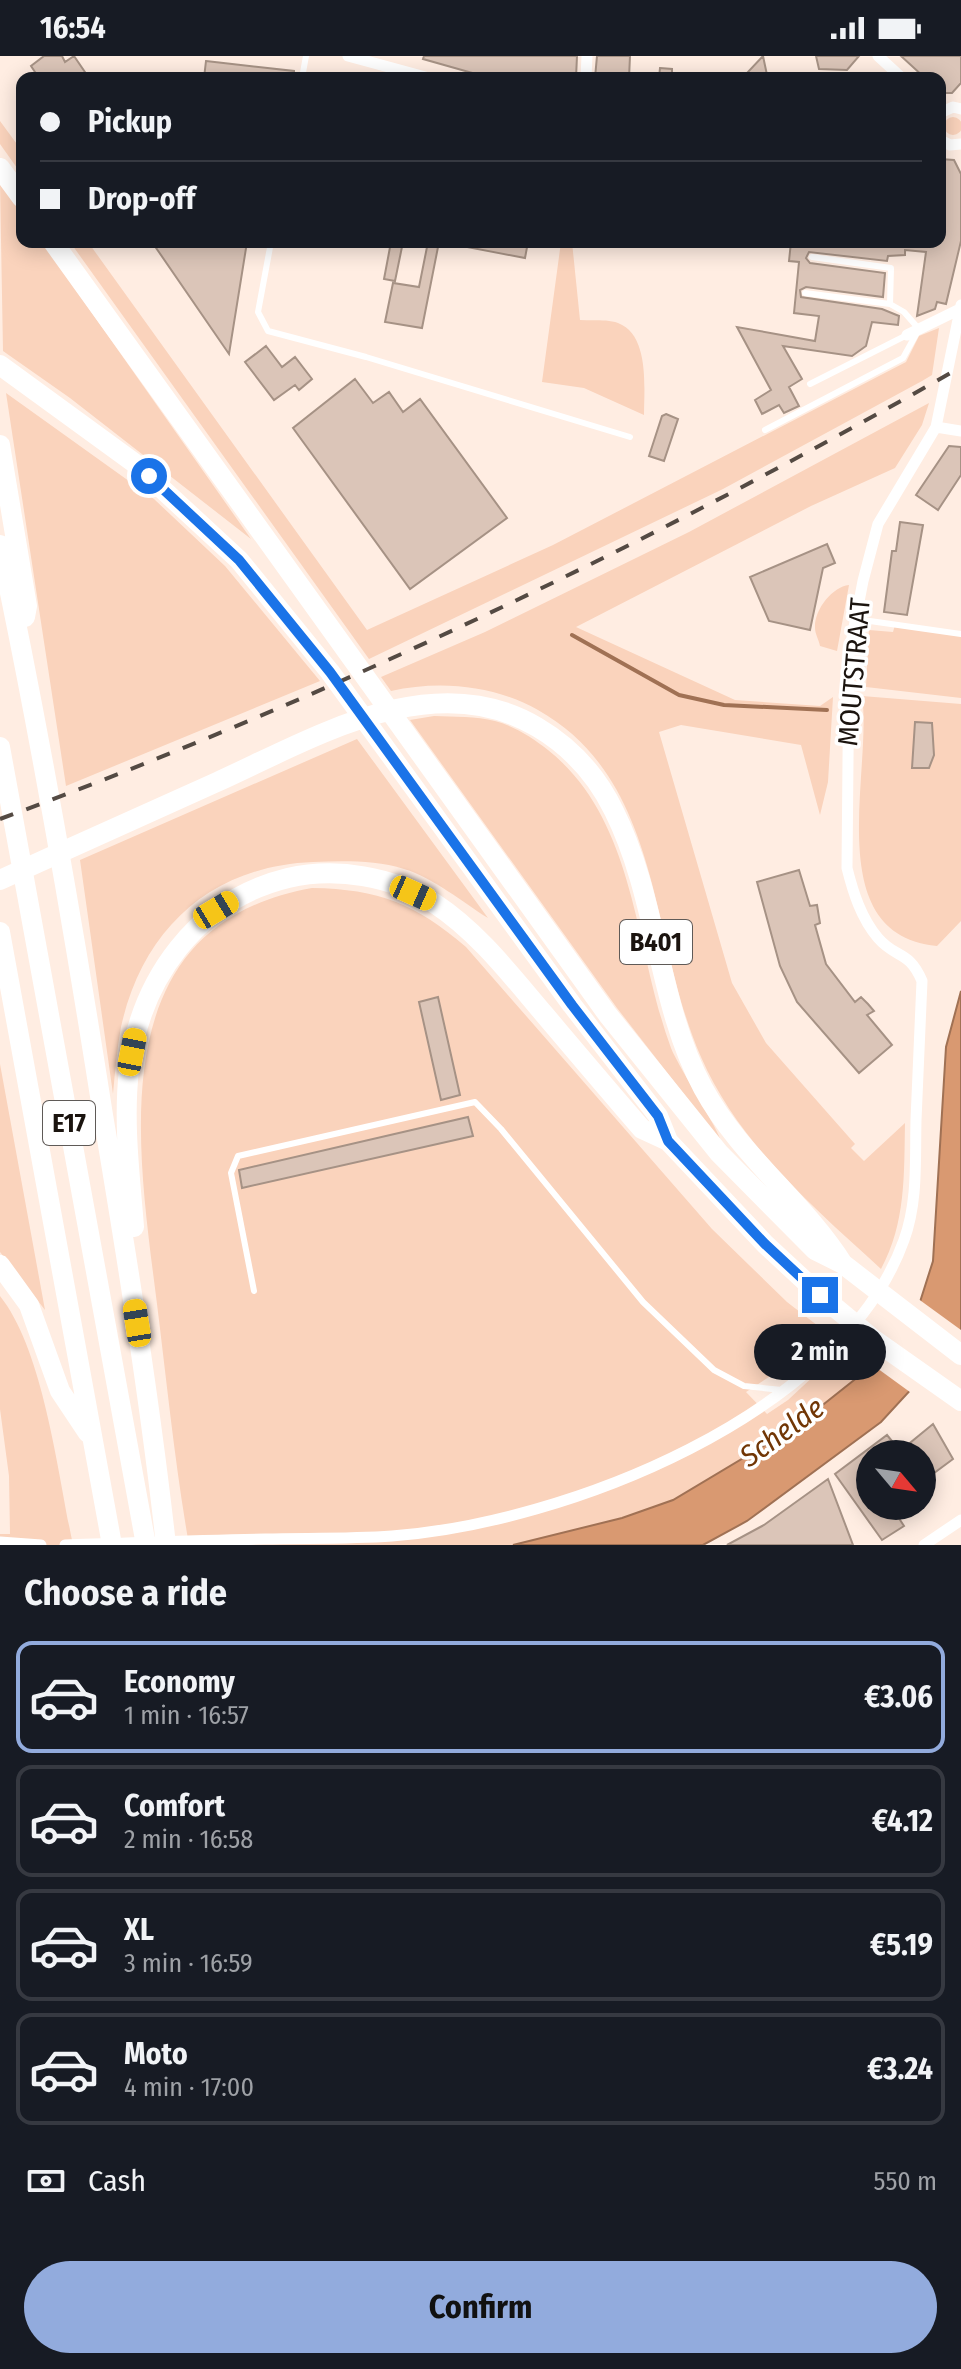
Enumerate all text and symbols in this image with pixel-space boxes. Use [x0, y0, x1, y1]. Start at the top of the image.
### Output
text: 16:54 [40, 10, 106, 46]
text: Pickup [88, 104, 172, 140]
text: Drop-off [88, 181, 195, 217]
route start [131, 458, 167, 494]
street label: MOUTSTRAAT [831, 597, 877, 747]
car [386, 872, 440, 914]
car [189, 887, 243, 933]
road number: B401 [620, 920, 692, 964]
car [116, 1026, 148, 1078]
road number: E17 [43, 1101, 95, 1145]
route end [802, 1277, 838, 1313]
car [121, 1297, 153, 1349]
callout: 2 min [754, 1323, 886, 1379]
text: 2 min [791, 1336, 849, 1367]
water label: Schelde [732, 1389, 831, 1475]
north arrow [856, 1440, 936, 1520]
map controls [856, 1440, 936, 1520]
text: Choose a ride [24, 1571, 227, 1615]
icon: car [28, 1661, 100, 1733]
text: Economy [124, 1664, 235, 1700]
text: €3.06 [864, 1679, 933, 1715]
text: 1 min · 16:57 [124, 1700, 249, 1731]
icon: car [28, 1785, 100, 1857]
text: Comfort [124, 1788, 225, 1824]
text: €4.12 [872, 1803, 933, 1839]
text: 2 min · 16:58 [124, 1824, 253, 1855]
icon: car [28, 1909, 100, 1981]
text: XL [124, 1912, 154, 1948]
text: €5.19 [870, 1927, 933, 1963]
text: 3 min · 16:59 [124, 1948, 253, 1979]
icon: car [28, 2033, 100, 2105]
text: Moto [124, 2036, 188, 2072]
text: €3.24 [867, 2051, 933, 2087]
text: 4 min · 17:00 [124, 2072, 254, 2103]
icon: cash [24, 2159, 68, 2203]
text: Cash [88, 2163, 146, 2199]
text: 550 m [874, 2166, 937, 2197]
button: Confirm [24, 2261, 937, 2353]

